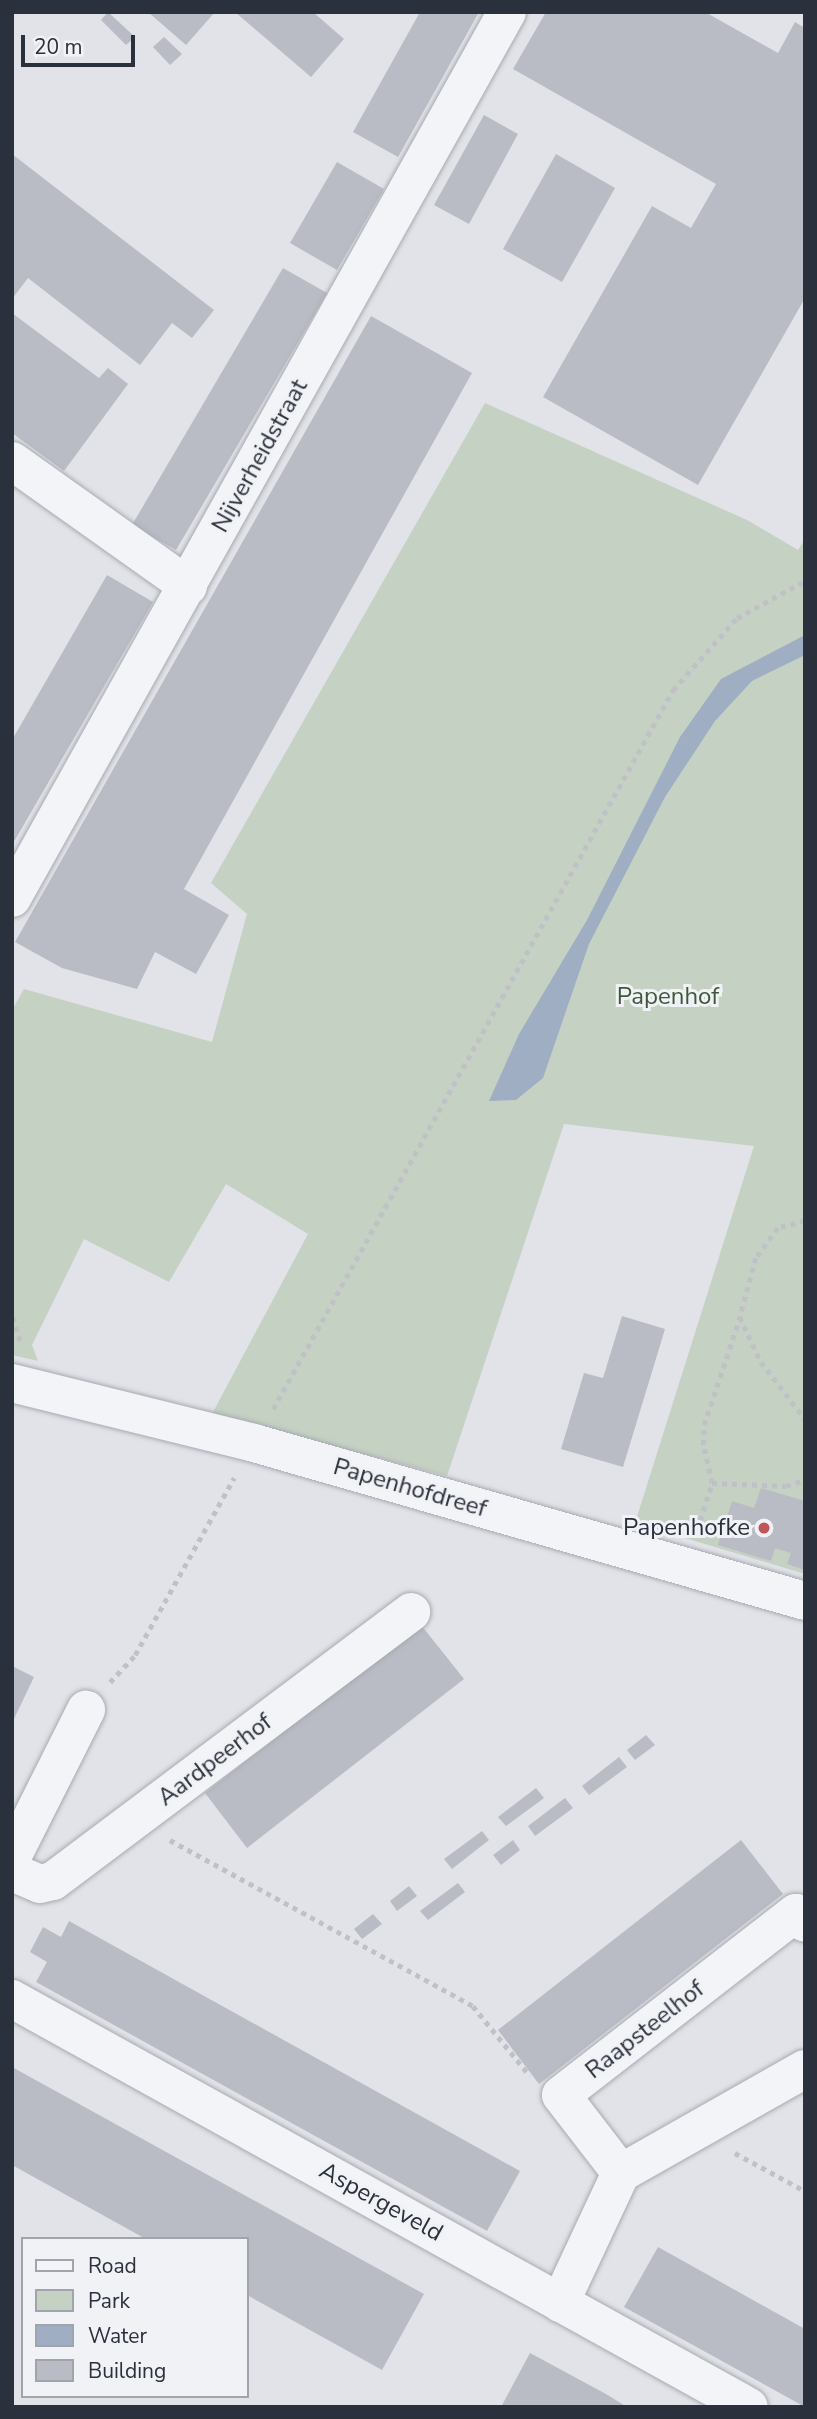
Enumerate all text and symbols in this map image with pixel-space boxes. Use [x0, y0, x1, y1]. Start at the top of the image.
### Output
scale bar [24, 21, 138, 65]
text: 20 m [34, 33, 83, 61]
street label: Nijverheidstraat [206, 374, 314, 538]
park label: Papenhof [617, 983, 719, 1011]
street label: Papenhofdreef [330, 1452, 490, 1524]
place label: Papenhofke [623, 1514, 750, 1542]
marker: Papenhofke [756, 1520, 772, 1536]
street label: Aardpeerhof [152, 1708, 278, 1812]
street label: Raapsteelhof [580, 1975, 710, 2085]
street label: Aspergeveld [314, 2156, 448, 2248]
legend [21, 2237, 248, 2398]
text: Road [88, 2252, 137, 2280]
text: Park [88, 2287, 130, 2315]
text: Water [88, 2322, 147, 2350]
text: Building [88, 2357, 166, 2385]

